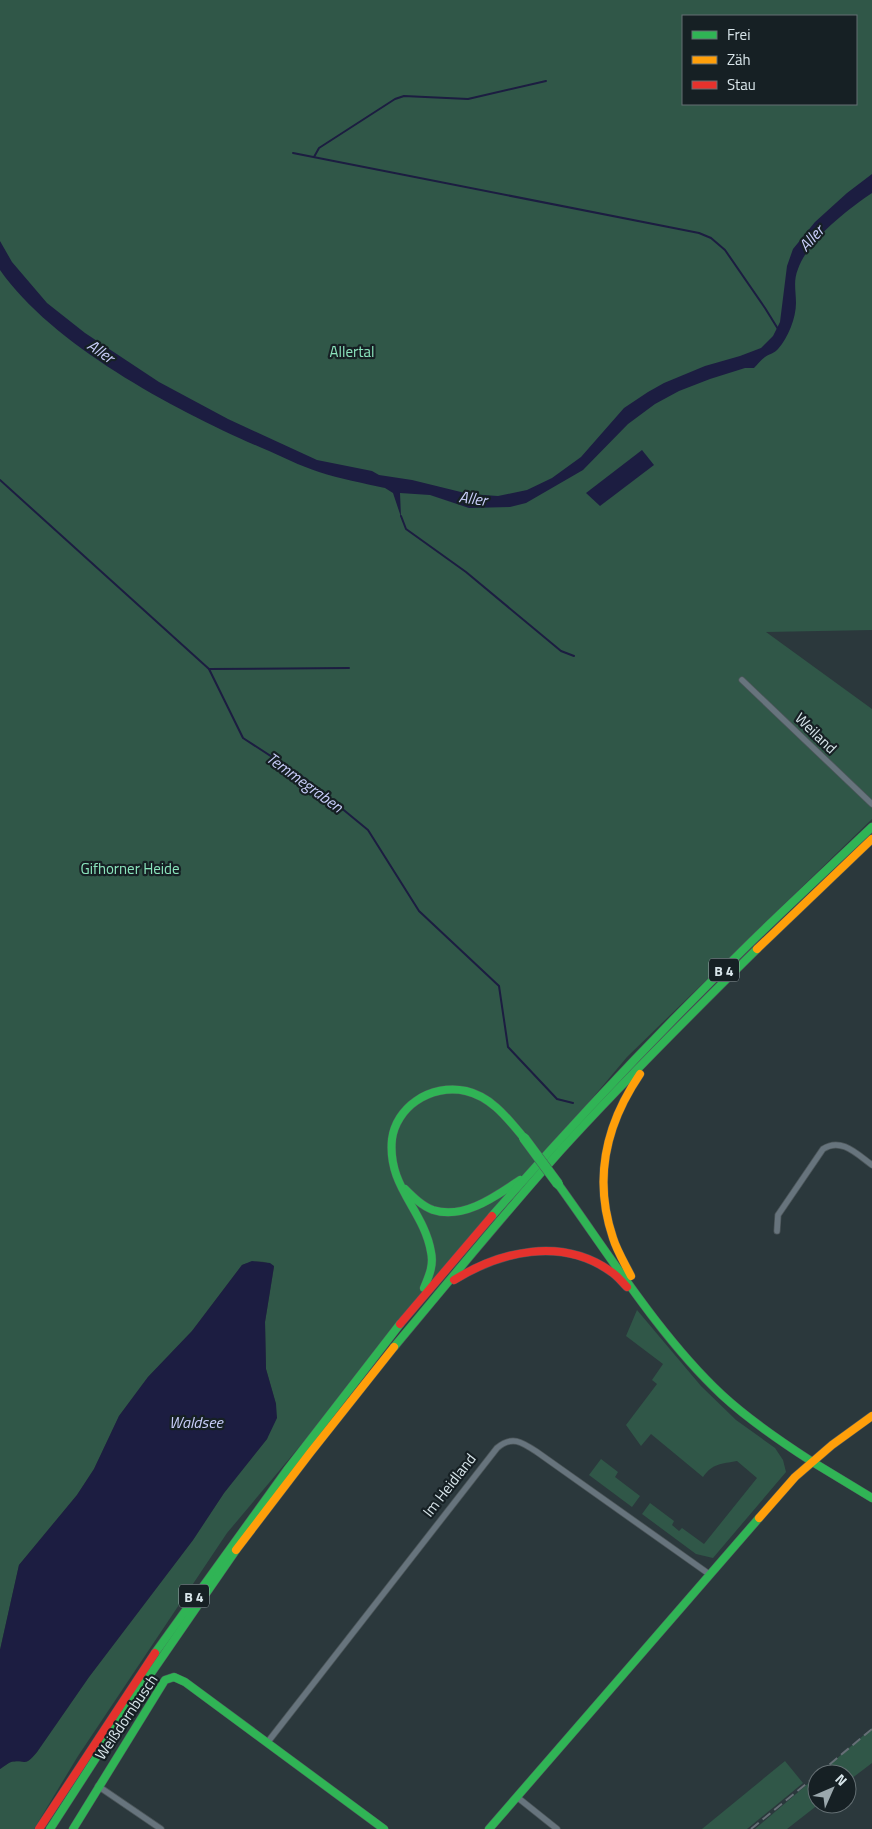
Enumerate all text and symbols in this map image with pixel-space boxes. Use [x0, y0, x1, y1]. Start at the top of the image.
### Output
legend [682, 15, 857, 105]
text: Frei [727, 23, 750, 46]
text: Zäh [727, 48, 751, 71]
text: Stau [727, 73, 756, 96]
water label: Aller [793, 218, 831, 257]
water label: Aller [83, 333, 121, 370]
park label: Allertal [330, 340, 374, 363]
water label: Aller [457, 484, 491, 512]
street label: Weiland [790, 707, 842, 759]
water label: Temmegraben [262, 746, 349, 819]
park label: Gifhorner Heide [80, 857, 180, 880]
road number: B 4 [709, 958, 739, 982]
water label: Waldsee [169, 1410, 225, 1434]
street label: Im Heidland [417, 1448, 481, 1522]
road number: B 4 [179, 1584, 209, 1608]
street label: Weißdornbusch [89, 1670, 163, 1764]
north arrow [807, 1764, 857, 1814]
text: N [831, 1769, 852, 1790]

